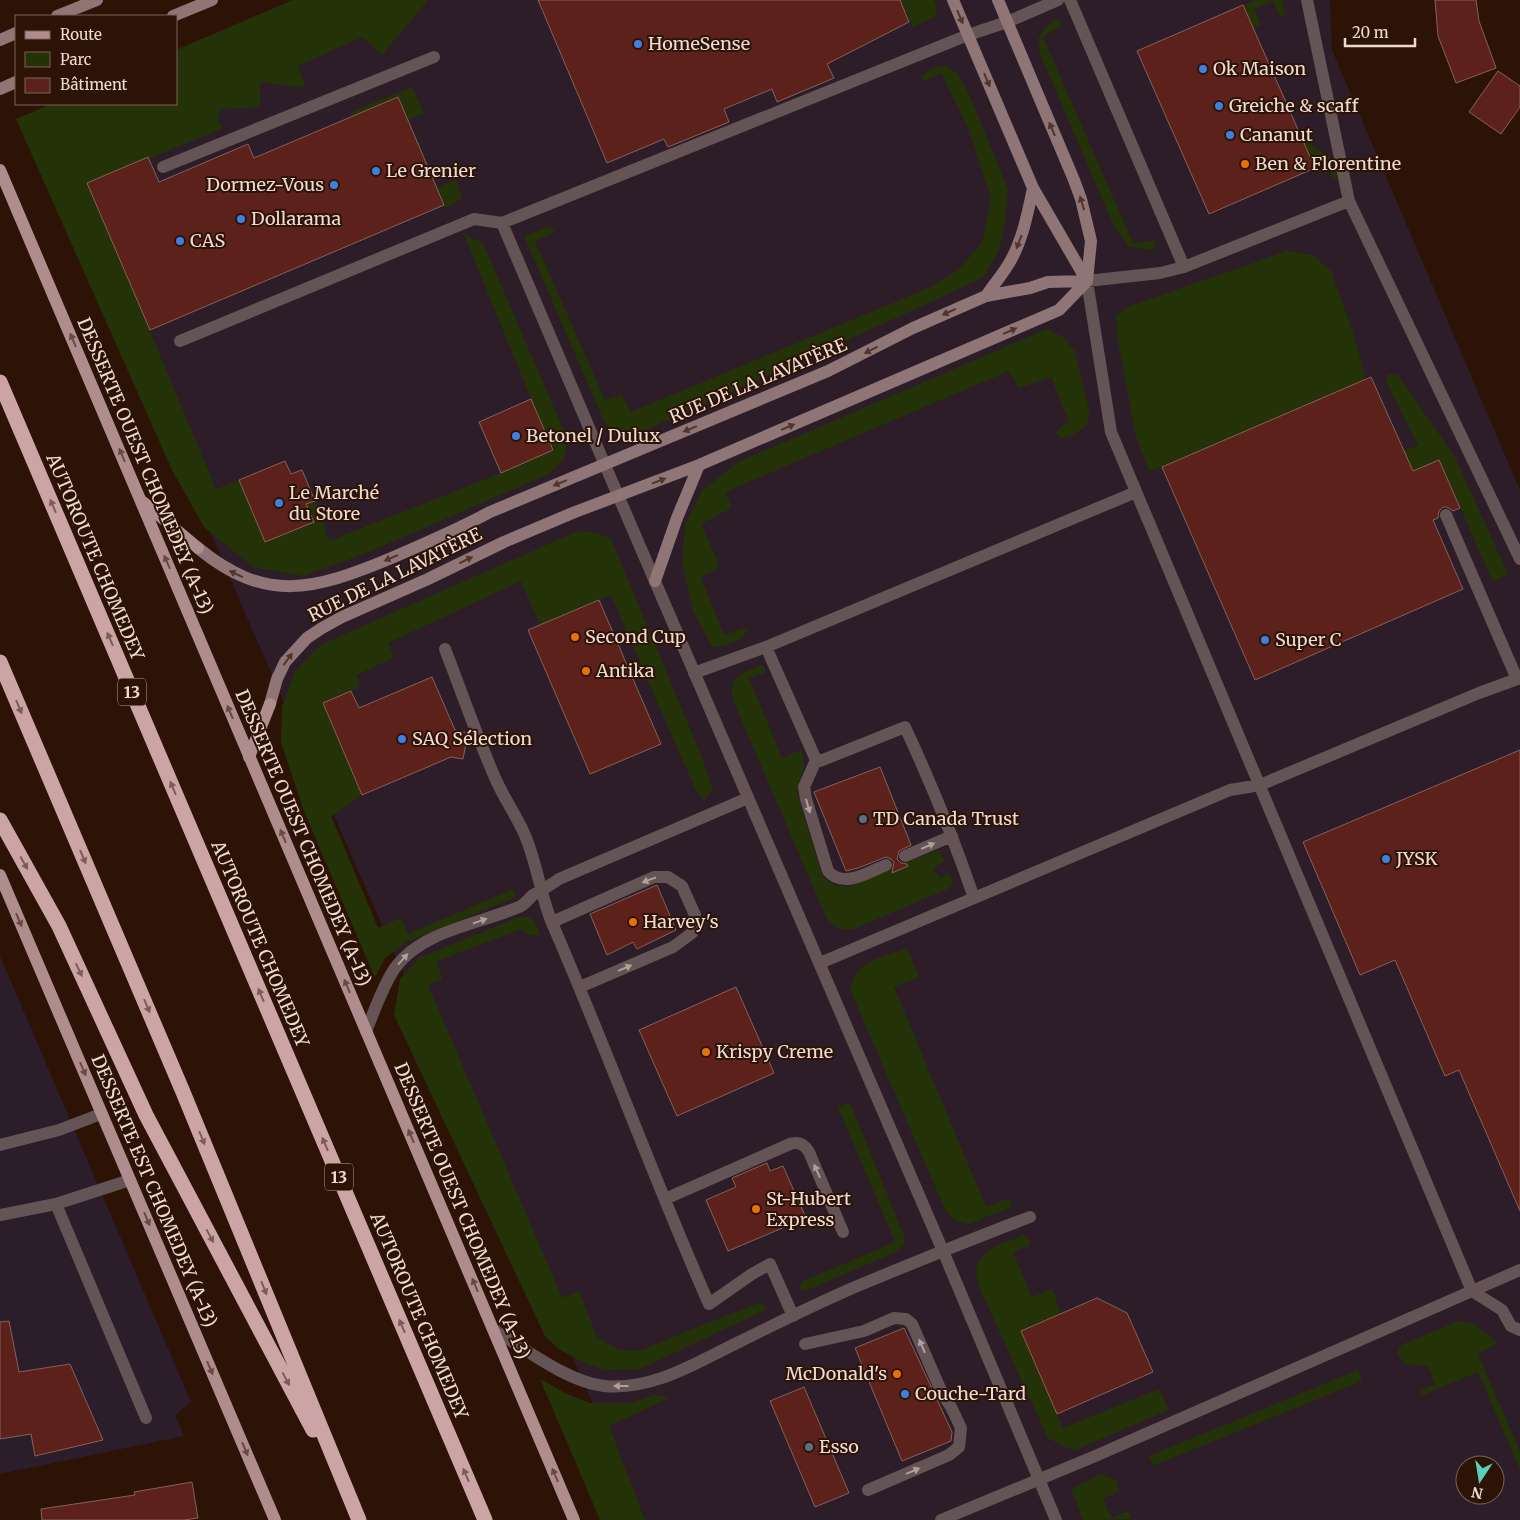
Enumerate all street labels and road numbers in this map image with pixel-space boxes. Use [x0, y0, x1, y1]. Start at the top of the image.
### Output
street label: DESSERTE OUEST CHOMEDEY (A-13) [72, 314, 219, 618]
street label: RUE DE LA LAVATÈRE [666, 332, 851, 428]
street label: AUTOROUTE CHOMEDEY [41, 449, 150, 664]
street label: RUE DE LA LAVATÈRE [304, 522, 486, 627]
road number: 13 [118, 679, 146, 706]
street label: DESSERTE OUEST CHOMEDEY (A-13) [230, 686, 377, 990]
street label: AUTOROUTE CHOMEDEY [206, 836, 315, 1051]
street label: DESSERTE EST CHOMEDEY (A-13) [86, 1051, 222, 1331]
street label: DESSERTE OUEST CHOMEDEY (A-13) [389, 1059, 536, 1363]
road number: 13 [325, 1164, 353, 1190]
street label: AUTOROUTE CHOMEDEY [365, 1208, 474, 1423]

